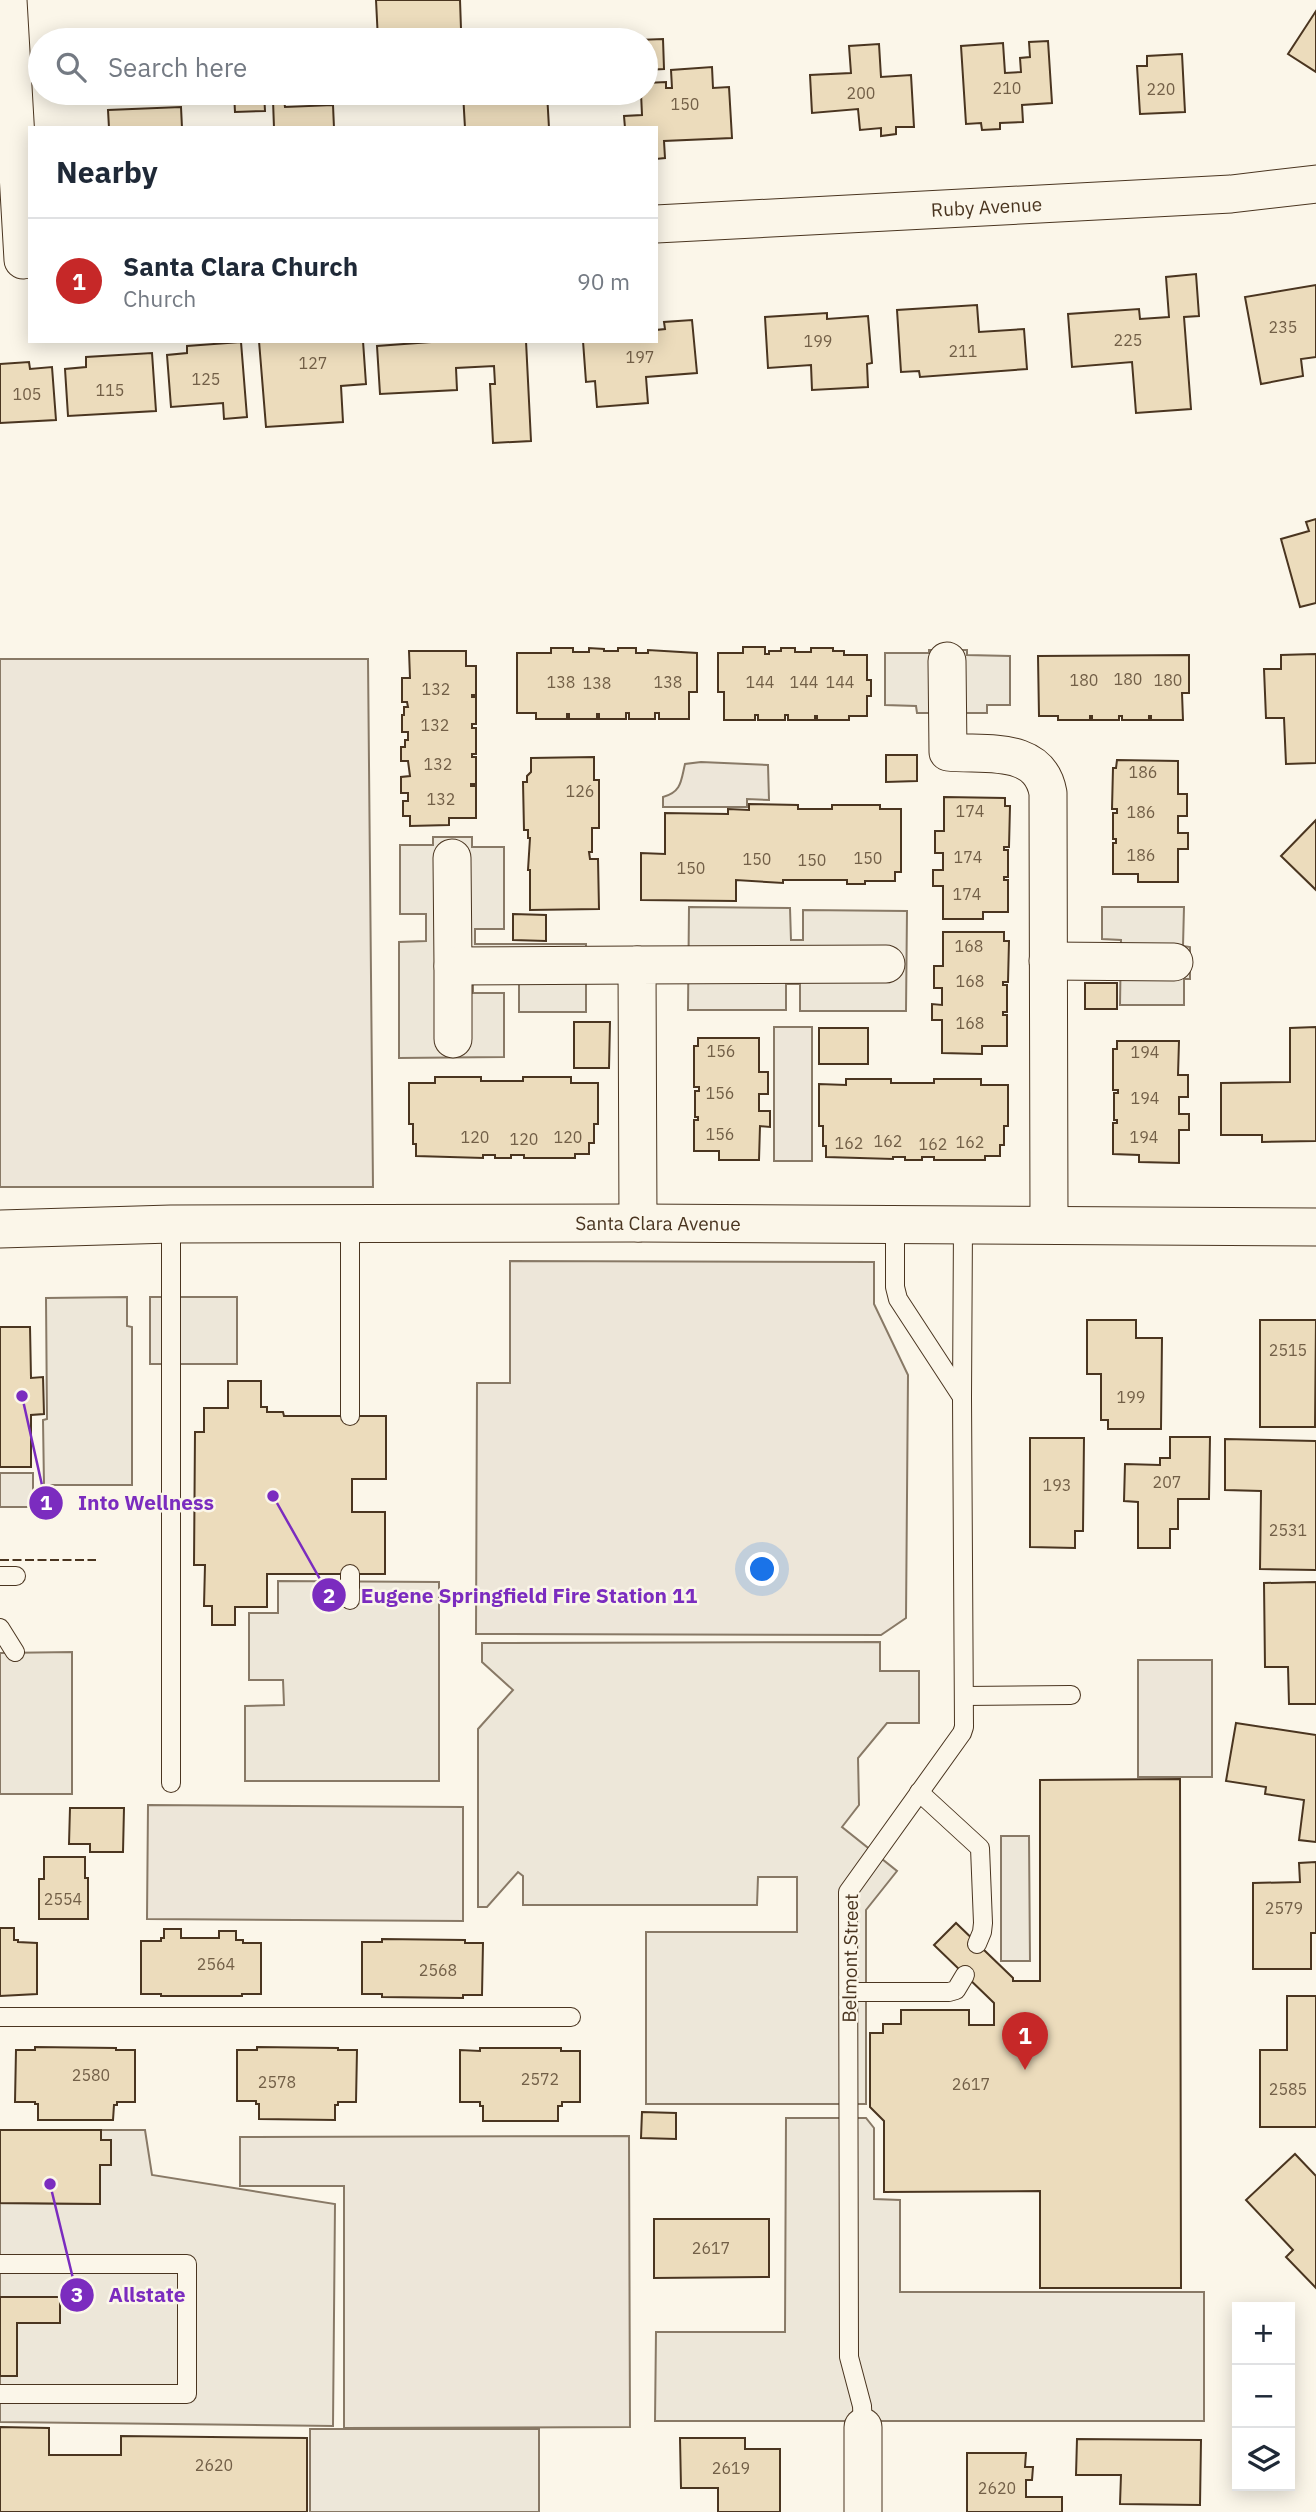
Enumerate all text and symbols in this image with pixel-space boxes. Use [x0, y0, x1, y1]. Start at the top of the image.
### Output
search box [28, 28, 658, 105]
icon: search [52, 48, 90, 86]
text: Search here [108, 50, 247, 84]
house number: 210 [993, 78, 1021, 98]
house number: 220 [1147, 79, 1175, 99]
house number: 200 [847, 83, 875, 103]
house number: 150 [671, 94, 699, 114]
text: Nearby [56, 152, 158, 191]
street label: Ruby Avenue [930, 192, 1043, 222]
text: Santa Clara Church [123, 249, 358, 283]
text: 1 [72, 266, 86, 296]
text: 90 m [577, 266, 630, 296]
text: Church [123, 283, 196, 313]
house number: 235 [1269, 317, 1297, 337]
house number: 225 [1114, 330, 1142, 350]
house number: 199 [804, 331, 832, 351]
house number: 211 [949, 341, 977, 361]
house number: 197 [626, 347, 654, 367]
house number: 127 [299, 353, 327, 373]
house number: 125 [192, 369, 220, 389]
house number: 115 [96, 380, 124, 400]
house number: 105 [13, 384, 41, 404]
house number: 180 [1114, 669, 1142, 689]
house number: 180 [1070, 670, 1098, 690]
house number: 180 [1154, 670, 1182, 690]
house number: 138 [547, 672, 575, 692]
house number: 138 [654, 672, 682, 692]
house number: 144 [746, 672, 774, 692]
house number: 144 [790, 672, 818, 692]
house number: 144 [826, 672, 854, 692]
house number: 138 [583, 673, 611, 693]
house number: 132 [422, 679, 450, 699]
house number: 132 [421, 715, 449, 735]
house number: 132 [424, 754, 452, 774]
house number: 186 [1129, 762, 1157, 782]
house number: 126 [566, 781, 594, 801]
house number: 132 [427, 789, 455, 809]
house number: 174 [956, 801, 984, 821]
house number: 186 [1127, 802, 1155, 822]
house number: 186 [1127, 845, 1155, 865]
house number: 174 [954, 847, 982, 867]
house number: 150 [854, 848, 882, 868]
house number: 150 [743, 849, 771, 869]
house number: 150 [798, 850, 826, 870]
house number: 150 [677, 858, 705, 878]
house number: 174 [953, 884, 981, 904]
house number: 168 [955, 936, 983, 956]
house number: 168 [956, 971, 984, 991]
house number: 168 [956, 1013, 984, 1033]
house number: 156 [707, 1041, 735, 1061]
house number: 194 [1131, 1042, 1159, 1062]
house number: 156 [706, 1083, 734, 1103]
house number: 194 [1131, 1088, 1159, 1108]
house number: 156 [706, 1124, 734, 1144]
house number: 120 [461, 1127, 489, 1147]
house number: 120 [554, 1127, 582, 1147]
house number: 194 [1130, 1127, 1158, 1147]
house number: 120 [510, 1129, 538, 1149]
house number: 162 [874, 1131, 902, 1151]
house number: 162 [956, 1132, 984, 1152]
house number: 162 [835, 1133, 863, 1153]
house number: 162 [919, 1134, 947, 1154]
street label: Santa Clara Avenue [575, 1211, 741, 1236]
house number: 2515 [1269, 1340, 1307, 1360]
house number: 199 [1117, 1387, 1145, 1407]
house number: 207 [1153, 1472, 1181, 1492]
house number: 193 [1043, 1475, 1071, 1495]
callout: Into Wellness [29, 1482, 228, 1524]
text: 1 [40, 1488, 53, 1516]
text: Into Wellness [78, 1488, 214, 1516]
house number: 2531 [1269, 1520, 1307, 1540]
your location [745, 1552, 779, 1586]
callout: Eugene Springfield Fire Station 11 [311, 1574, 711, 1616]
text: 2 [323, 1581, 335, 1609]
text: Eugene Springfield Fire Station 11 [361, 1581, 698, 1609]
house number: 2554 [44, 1889, 82, 1909]
street label: Belmont Street [837, 1893, 863, 2023]
house number: 2579 [1265, 1898, 1303, 1918]
house number: 2564 [197, 1954, 235, 1974]
house number: 2568 [419, 1960, 457, 1980]
pin: 1 [1002, 2012, 1048, 2070]
house number: 2580 [72, 2065, 110, 2085]
house number: 2572 [521, 2069, 559, 2089]
house number: 2578 [258, 2072, 296, 2092]
house number: 2617 [952, 2074, 990, 2094]
house number: 2585 [1269, 2079, 1307, 2099]
house number: 2617 [692, 2238, 730, 2258]
callout: Allstate [59, 2274, 199, 2316]
text: 3 [71, 2280, 83, 2308]
text: Allstate [109, 2280, 186, 2308]
map controls [1232, 2302, 1295, 2491]
button: + [1232, 2302, 1295, 2365]
button: − [1232, 2365, 1295, 2428]
button: layers [1232, 2428, 1295, 2491]
house number: 2620 [195, 2455, 233, 2475]
house number: 2619 [712, 2458, 750, 2478]
house number: 2620 [978, 2478, 1016, 2498]

